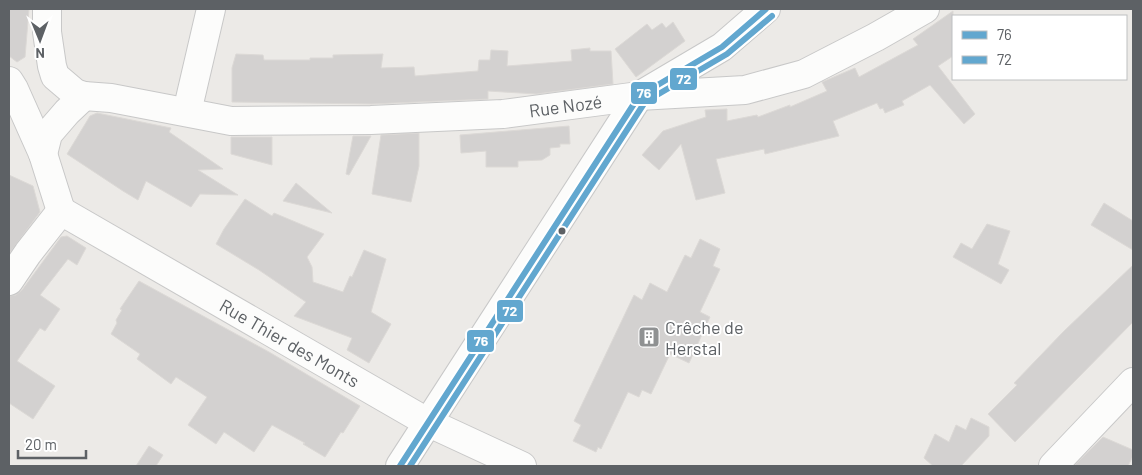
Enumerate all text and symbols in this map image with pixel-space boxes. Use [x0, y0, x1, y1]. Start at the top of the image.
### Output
north arrow [15, 15, 65, 65]
legend [952, 15, 1127, 80]
text: 76 [997, 25, 1012, 43]
text: N [35, 45, 45, 62]
text: 72 [997, 50, 1012, 68]
line badge: 72 [669, 67, 698, 91]
text: 72 [677, 70, 692, 87]
line badge: 76 [630, 81, 658, 105]
text: 76 [637, 84, 652, 101]
street label: Rue Nozé [528, 90, 603, 121]
unlabelled marker [557, 226, 567, 236]
street label: Rue Thier des Monts [216, 294, 363, 392]
line badge: 72 [496, 299, 524, 323]
text: 72 [503, 302, 518, 319]
place label: Crêche de Herstal [665, 316, 744, 359]
building icon: Crêche de Herstal [637, 325, 661, 349]
line badge: 76 [466, 329, 495, 353]
text: 76 [474, 332, 489, 349]
scale bar [18, 428, 85, 460]
text: 20 m [25, 435, 57, 453]

